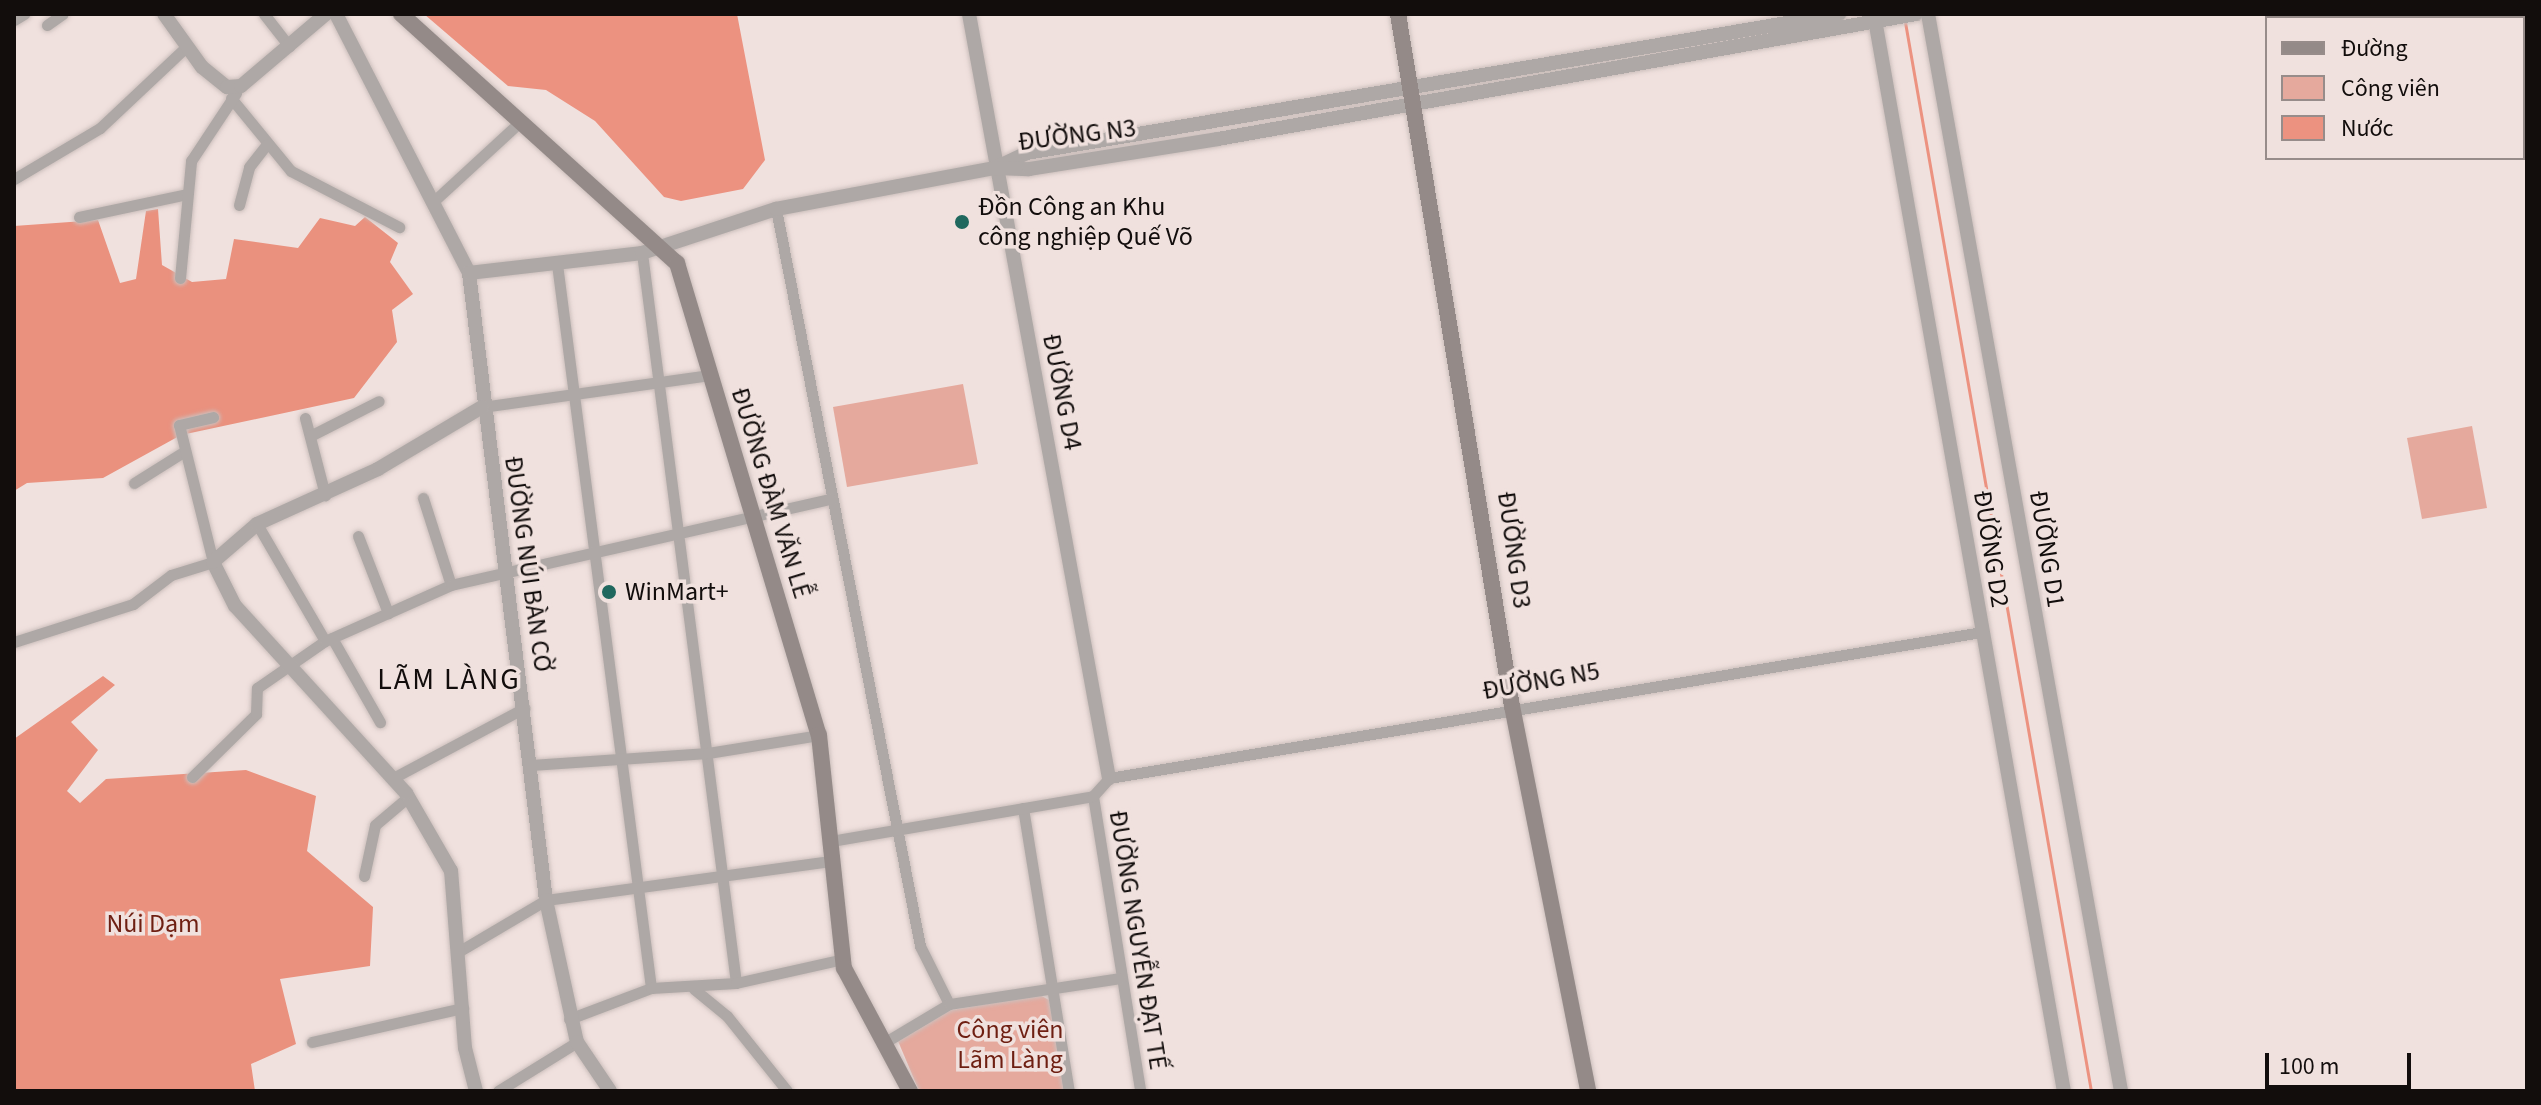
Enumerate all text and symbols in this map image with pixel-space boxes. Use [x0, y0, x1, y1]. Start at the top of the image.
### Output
legend [2265, 16, 2525, 160]
text: Đường [2341, 31, 2408, 66]
text: Công viên [2341, 71, 2440, 106]
text: Nước [2341, 111, 2394, 146]
street label: ĐƯỜNG N3 [1016, 112, 1138, 158]
place label: Đồn Công an Khu công nghiệp Quế Võ [978, 191, 1193, 252]
marker: Đồn Công an Khu công nghiệp Quế Võ [953, 213, 971, 231]
street label: ĐƯỜNG D4 [1035, 331, 1089, 453]
street label: ĐƯỜNG ĐÀM VĂN LỄ [724, 384, 818, 602]
street label: ĐƯỜNG NÚI BÀN CỜ [497, 454, 559, 674]
street label: ĐƯỜNG D2 [1966, 488, 2016, 610]
street label: ĐƯỜNG D1 [2022, 488, 2072, 610]
street label: ĐƯỜNG D3 [1490, 489, 1538, 611]
place label: WinMart+ [625, 576, 729, 608]
marker: WinMart+ [600, 583, 618, 601]
street label: ĐƯỜNG N5 [1480, 655, 1602, 707]
district label: LÃM LÀNG [377, 662, 521, 698]
street label: ĐƯỜNG NGUYỄN ĐẠT TẾ [1102, 808, 1174, 1072]
park label: Núi Dạm [106, 908, 200, 940]
park label: Công viên Lãm Làng [956, 1014, 1064, 1076]
scale bar [2269, 1037, 2415, 1087]
text: 100 m [2279, 1049, 2339, 1084]

